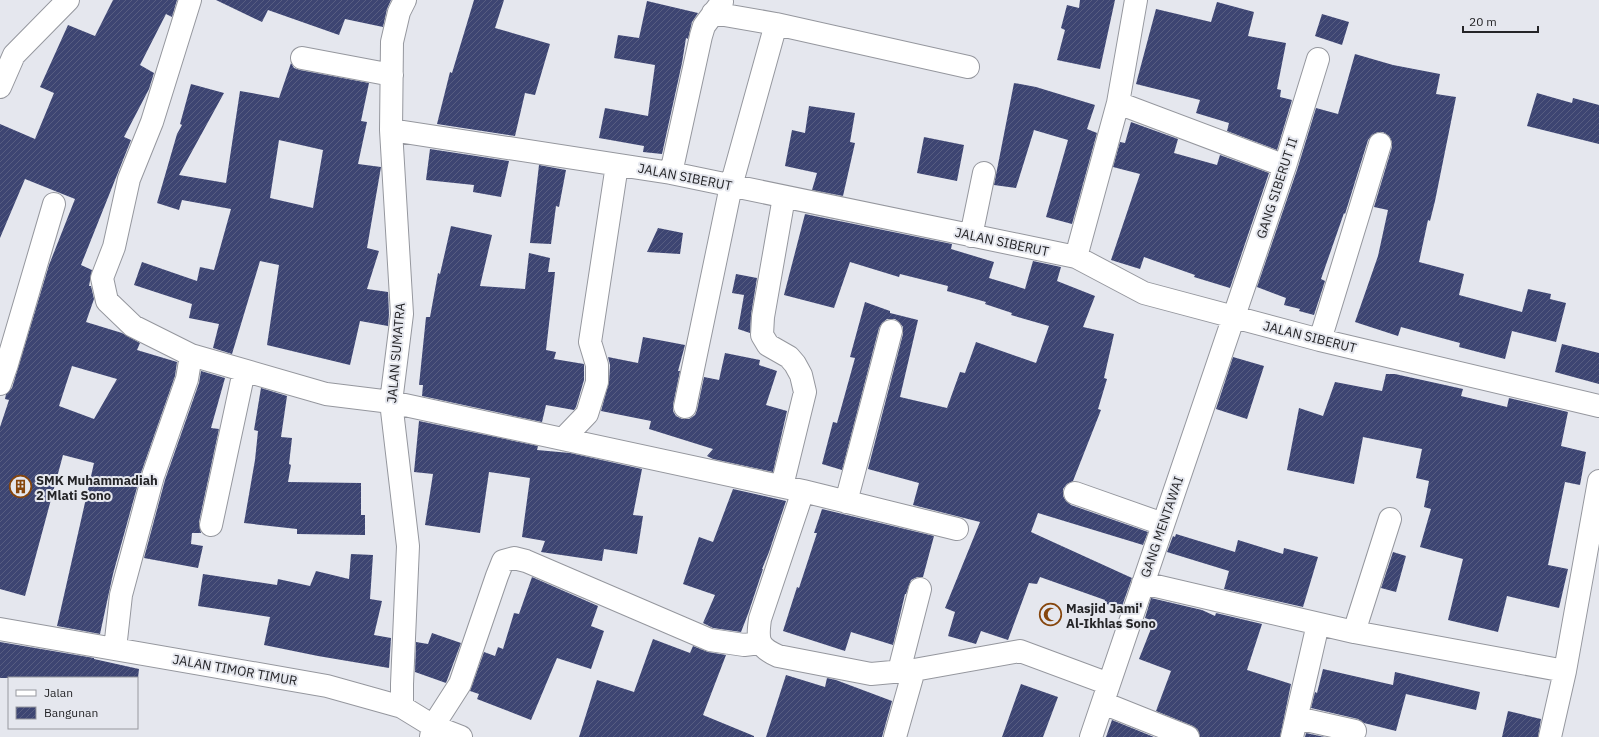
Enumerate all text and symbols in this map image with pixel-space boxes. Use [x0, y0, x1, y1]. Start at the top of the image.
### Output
scale bar [1463, 8, 1538, 34]
text: 20 m [1469, 14, 1497, 29]
street label: GANG SIBERUT II [1253, 135, 1301, 241]
street label: JALAN SIBERUT [637, 160, 734, 195]
street label: JALAN SIBERUT [954, 224, 1051, 260]
street label: JALAN SUMATRA [383, 301, 409, 404]
street label: JALAN SIBERUT [1262, 317, 1359, 357]
place label: SMK Muhammadiah 2 Mlati Sono [36, 472, 158, 504]
building icon: SMK Muhammadiah 2 Mlati Sono [7, 474, 33, 500]
street label: GANG MENTAWAI [1137, 474, 1187, 580]
place label: Masjid Jami' Al-Ikhlas Sono [1066, 600, 1156, 632]
mosque icon: Masjid Jami' Al-Ikhlas Sono [1037, 602, 1063, 628]
street label: JALAN TIMOR TIMUR [171, 651, 299, 689]
legend [8, 677, 138, 729]
text: Jalan [44, 685, 73, 700]
text: Bangunan [44, 705, 98, 720]

